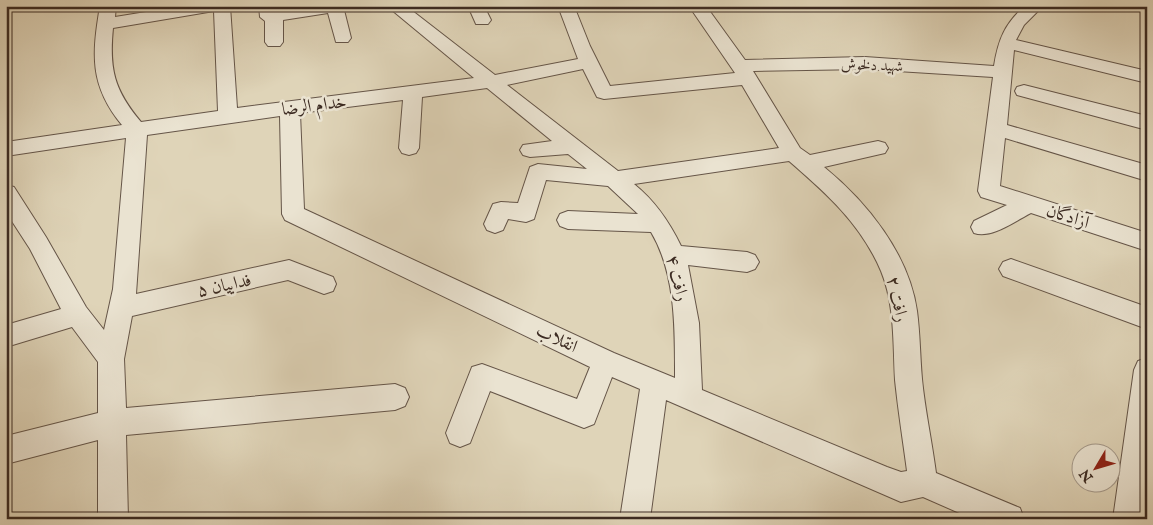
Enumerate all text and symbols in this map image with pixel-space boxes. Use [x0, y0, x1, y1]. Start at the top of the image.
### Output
street label: شهید دلخوش [840, 55, 903, 76]
street label: خدام الرضا [280, 91, 348, 125]
street label: آزادگان [1043, 199, 1094, 236]
street label: رافت ۴ [660, 253, 693, 304]
street label: فداییان ۵ [195, 270, 254, 303]
street label: رافت ۲ [880, 274, 913, 325]
street label: انقلاب [532, 320, 581, 359]
north arrow [1070, 442, 1120, 492]
text: N [1076, 465, 1098, 486]

